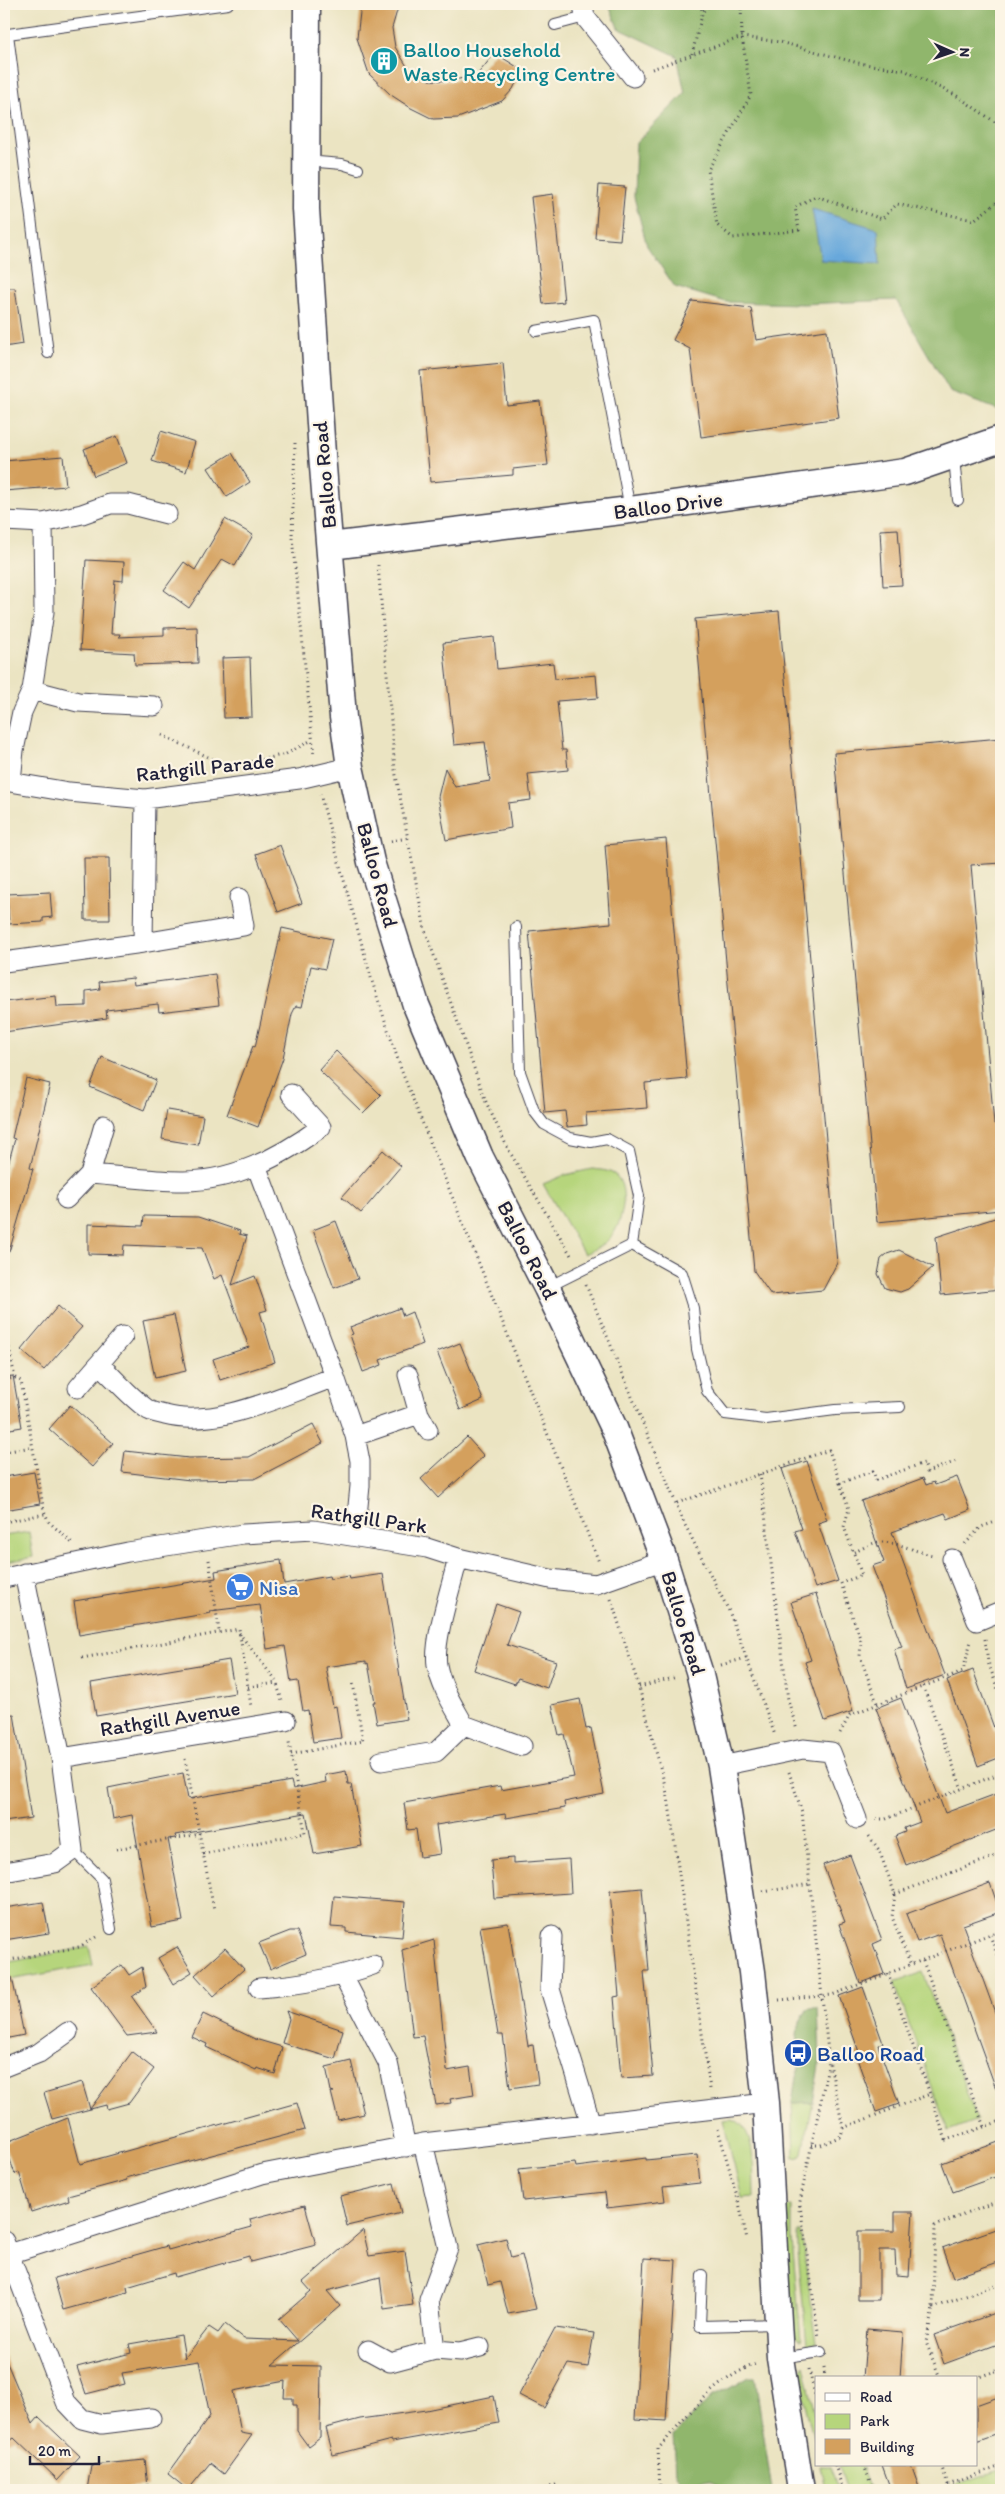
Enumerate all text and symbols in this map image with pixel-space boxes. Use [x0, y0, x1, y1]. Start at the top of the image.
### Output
north arrow [928, 28, 978, 78]
place label: Balloo Household Waste Recycling Centre [403, 37, 615, 86]
building icon: Balloo Household Waste Recycling Centre [369, 46, 399, 76]
text: N [956, 47, 973, 57]
street label: Balloo Road [307, 420, 341, 530]
street label: Balloo Drive [612, 486, 724, 524]
street label: Rathgill Parade [135, 747, 275, 787]
street label: Balloo Road [352, 820, 404, 931]
street label: Balloo Road [492, 1196, 564, 1304]
street label: Rathgill Park [309, 1497, 429, 1539]
street label: Balloo Road [656, 1568, 712, 1679]
supermarket icon: Nisa [225, 1572, 255, 1602]
place label: Nisa [259, 1575, 298, 1600]
street label: Rathgill Avenue [98, 1695, 242, 1741]
bus stop icon: Balloo Road [783, 2038, 813, 2068]
place label: Balloo Road [817, 2041, 925, 2066]
legend [815, 2376, 978, 2466]
text: Road [860, 2388, 893, 2406]
text: Park [860, 2412, 890, 2430]
scale bar [30, 2434, 99, 2466]
text: Building [860, 2438, 914, 2456]
text: 20 m [38, 2442, 72, 2460]

